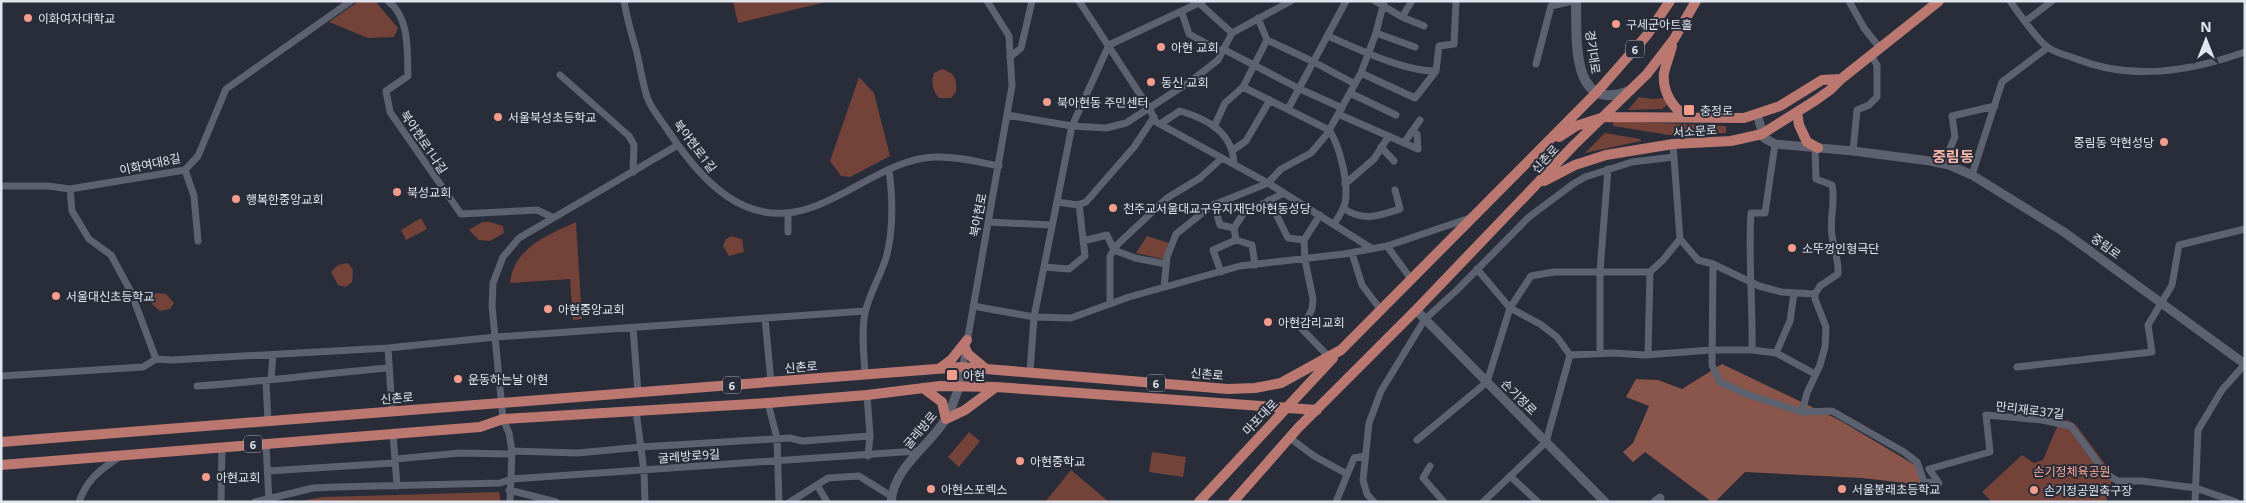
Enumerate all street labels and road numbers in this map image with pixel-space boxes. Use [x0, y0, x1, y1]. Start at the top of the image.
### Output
street label: 경기대로 [1582, 29, 1604, 75]
road number: 6 [1626, 41, 1644, 58]
street label: 북아현로1나길 [397, 107, 451, 177]
street label: 북아현로1길 [670, 116, 720, 176]
street label: 서소문로 [1672, 121, 1718, 141]
street label: 신촌로 [1527, 141, 1563, 177]
street label: 이화여대8길 [118, 149, 182, 179]
street label: 북아현로 [965, 192, 991, 238]
street label: 중림로 [2088, 229, 2124, 263]
street label: 신촌로 [784, 357, 818, 377]
street label: 신촌로 [1190, 364, 1224, 384]
road number: 6 [1147, 374, 1165, 392]
street label: 손기정로 [1497, 375, 1541, 419]
road number: 6 [723, 376, 741, 394]
street label: 신촌로 [380, 388, 414, 408]
street label: 마포대로 [1239, 395, 1281, 439]
street label: 만리재로37길 [1995, 397, 2065, 423]
street label: 굴레방로 [899, 408, 941, 452]
road number: 6 [244, 436, 262, 452]
street label: 굴레방로9길 [657, 445, 721, 467]

